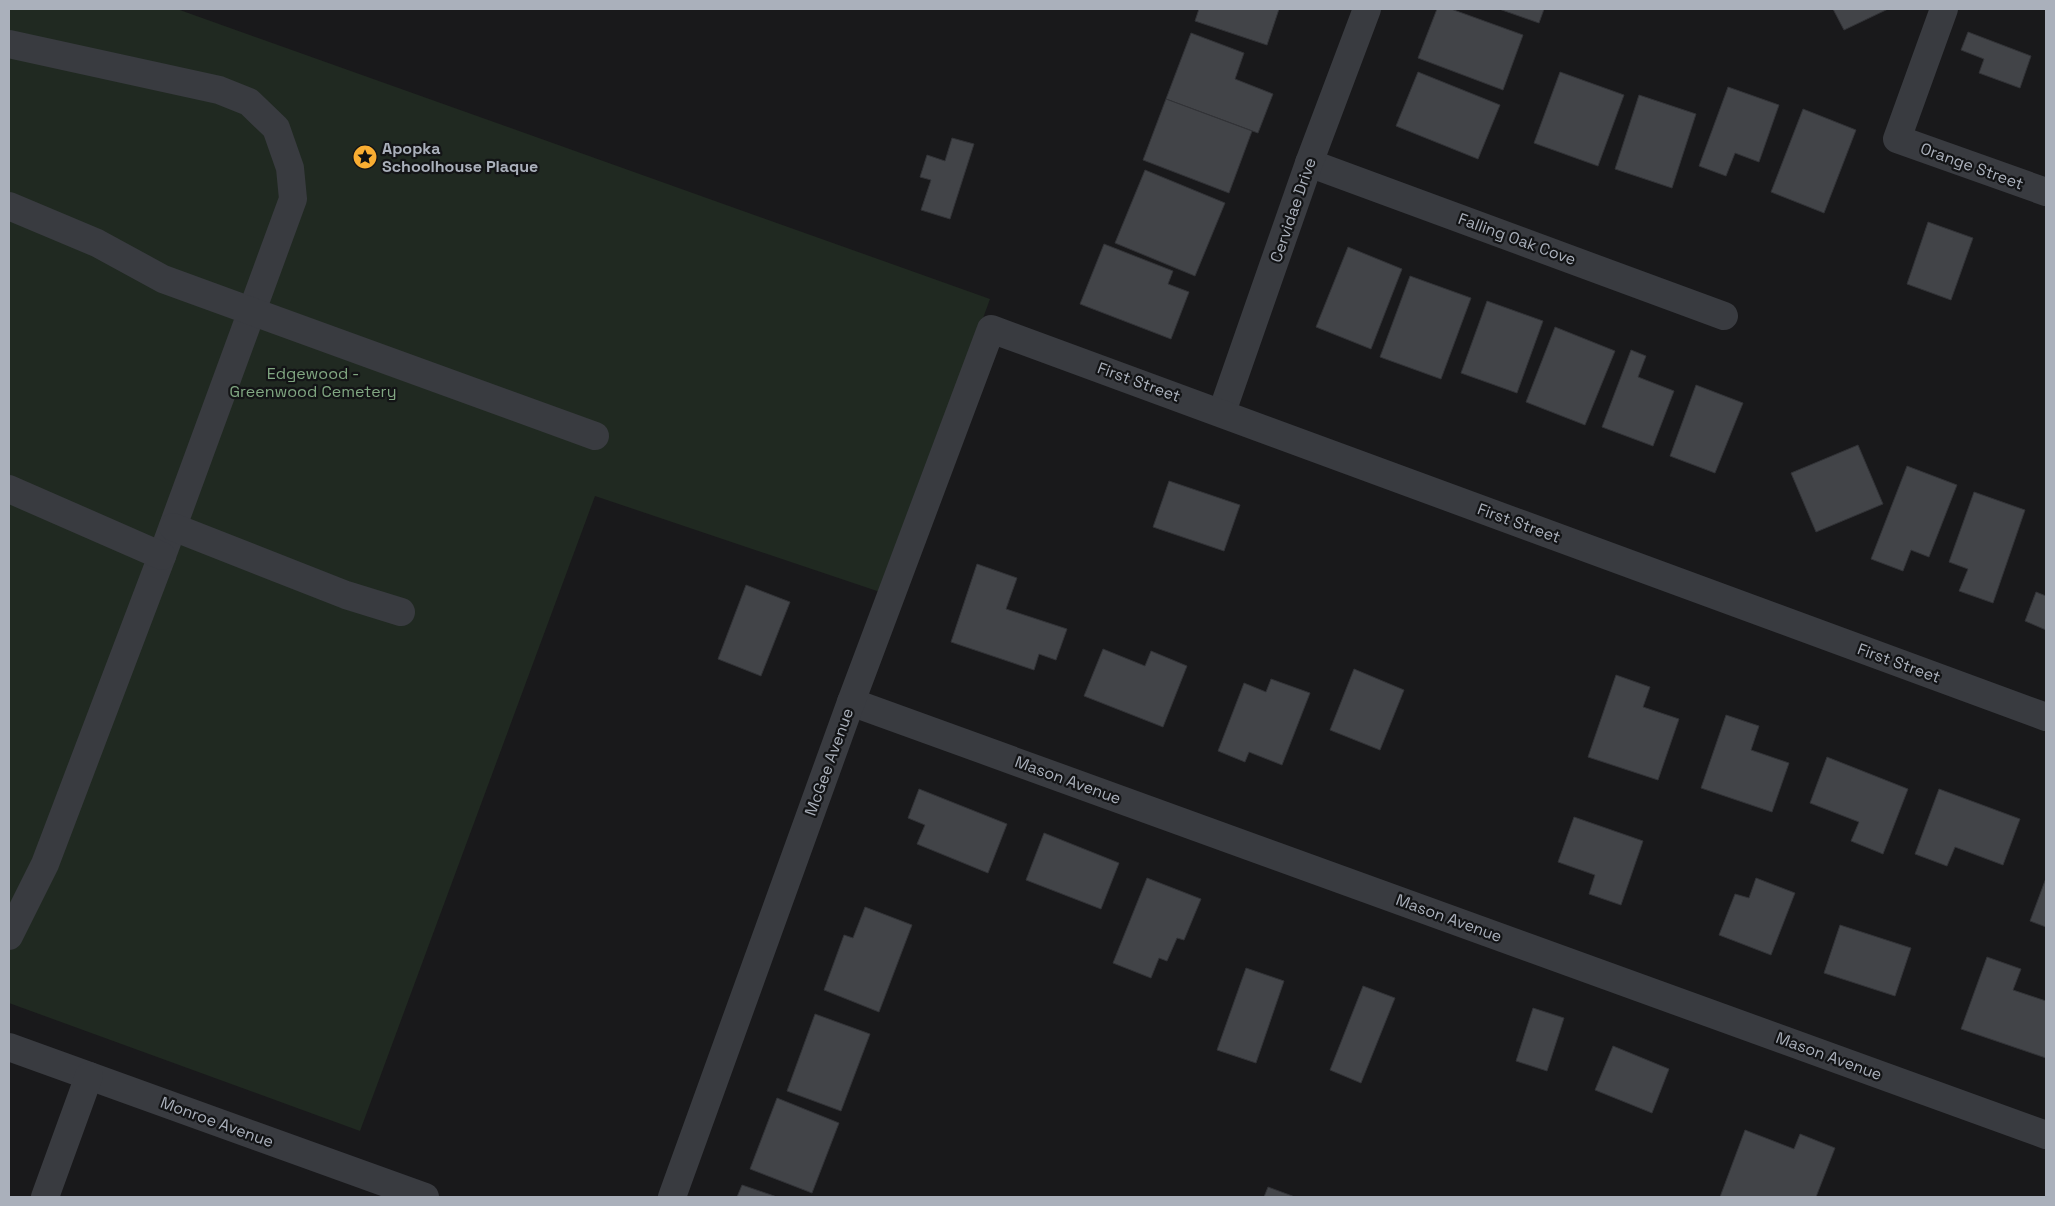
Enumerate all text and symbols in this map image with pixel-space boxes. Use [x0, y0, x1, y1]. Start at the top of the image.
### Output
place label: Apopka Schoolhouse Plaque [382, 138, 538, 177]
street label: Orange Street [1918, 138, 2026, 194]
place icon: Apopka Schoolhouse Plaque [352, 144, 378, 170]
street label: Cervidae Drive [1265, 155, 1321, 265]
street label: Falling Oak Cove [1455, 208, 1579, 270]
street label: First Street [1095, 357, 1183, 407]
park label: Edgewood - Greenwood Cemetery [230, 363, 396, 402]
street label: First Street [1475, 498, 1563, 548]
street label: First Street [1855, 638, 1943, 688]
street label: McGee Avenue [800, 705, 858, 819]
street label: Mason Avenue [1012, 751, 1124, 809]
street label: Mason Avenue [1393, 889, 1505, 947]
street label: Mason Avenue [1773, 1027, 1885, 1085]
street label: Monroe Avenue [157, 1092, 277, 1152]

